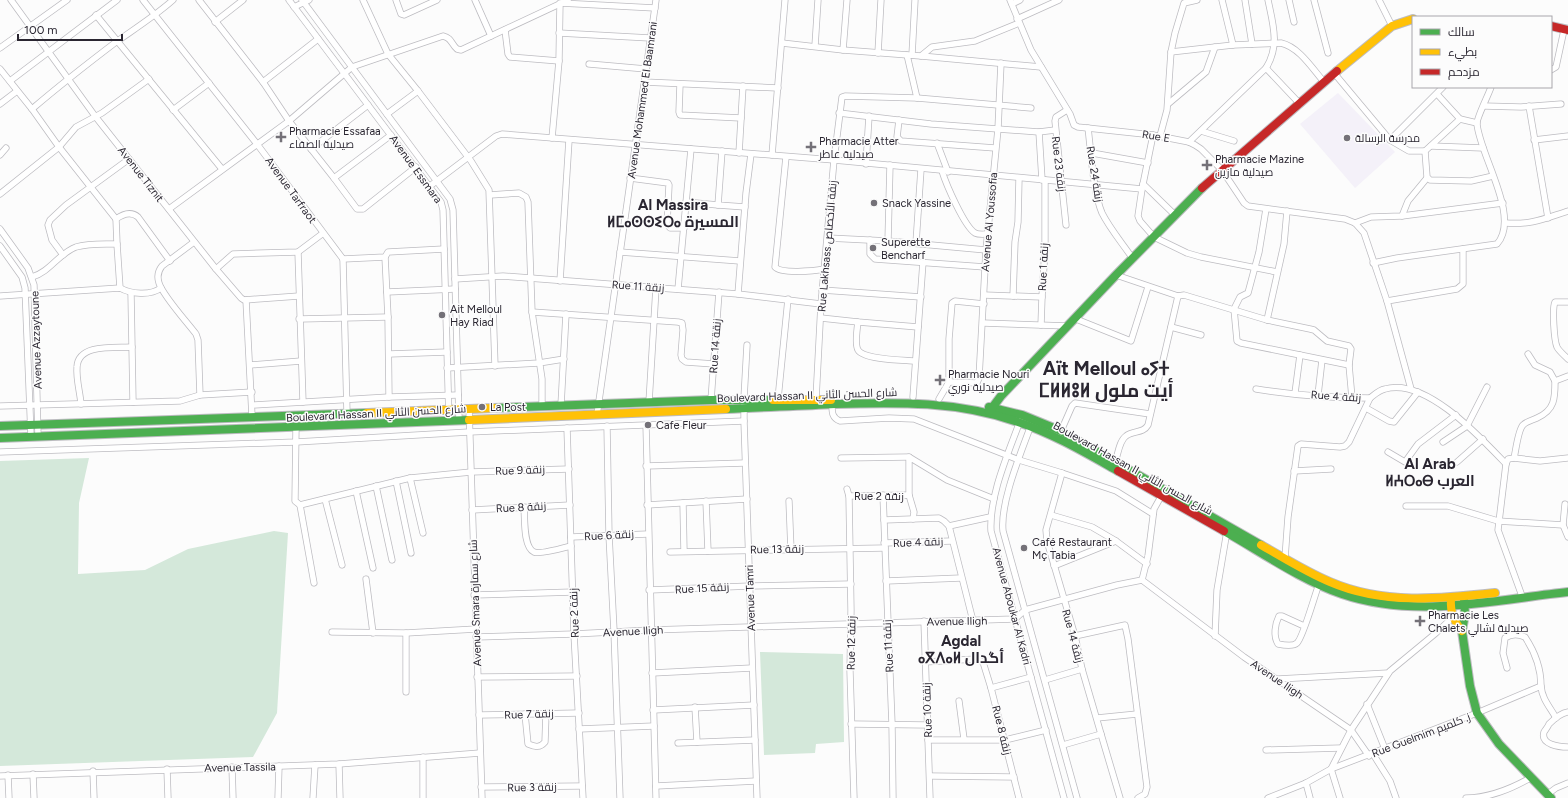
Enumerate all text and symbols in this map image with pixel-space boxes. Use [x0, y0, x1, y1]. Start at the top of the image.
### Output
scale bar [18, 16, 122, 42]
legend [1412, 16, 1552, 88]
street label: Avenue Mohammed El Baamrani [625, 21, 660, 179]
text: 100 m [24, 23, 58, 37]
text: سالك [1448, 25, 1475, 39]
text: بطيء [1448, 45, 1477, 62]
text: مزدحم [1448, 65, 1480, 80]
place label: Pharmacie Essafaa صيدلية الصفاء [289, 125, 381, 151]
street label: Rue E [1141, 128, 1171, 145]
marker: Pharmacie Essafaa صيدلية الصفاء [276, 132, 286, 142]
place label: مدرسة الرسالة [1355, 132, 1420, 145]
street label: Avenue Essmara [387, 133, 445, 206]
marker: مدرسة الرسالة [1342, 133, 1352, 143]
place label: Pharmacie Atter صيدلية عاطر [818, 135, 899, 161]
street label: Rue 23 زنقة [1049, 136, 1068, 193]
marker: Pharmacie Atter صيدلية عاطر [806, 142, 816, 152]
street label: Avenue Tiznit [115, 144, 166, 205]
street label: Rue 24 زنقة [1084, 145, 1105, 203]
place label: Pharmacie Mazine صيدلية مازين [1215, 153, 1304, 179]
street label: Avenue Tarfraot [262, 155, 319, 226]
marker: Pharmacie Mazine صيدلية مازين [1202, 160, 1212, 170]
street label: Avenue Al Youssofia [979, 172, 1000, 272]
street label: Rue Lakhsass زنقة الأخصاص [815, 180, 840, 312]
district label: Al Massira ⵍⵎⴰⵙⵙⵉⵔⴰ المسيرة [607, 196, 739, 231]
place label: Snack Yassine [882, 197, 951, 210]
marker: Snack Yassine [869, 198, 879, 208]
place label: Superette Bencharf [881, 236, 930, 262]
street label: Rue 1 زنقة [1036, 242, 1051, 291]
marker: Superette Bencharf [868, 243, 878, 253]
street label: Rue 11 زنقة [611, 278, 665, 295]
street label: Avenue Azzaytoune [28, 291, 45, 389]
place label: Ait Melloul Hay Riad [450, 303, 502, 329]
marker: Ait Melloul Hay Riad [437, 310, 447, 320]
street label: Rue 14 زنقة [707, 318, 724, 374]
district label: Aït Melloul ⴰⵢⵜ ⵎⵍⵍⵓⵍ أيت ملول [1038, 357, 1174, 403]
place label: Pharmacie Nouri صيدلية نوري [948, 368, 1029, 396]
marker: Pharmacie Nouri صيدلية نوري [935, 375, 945, 385]
street label: Boulevard Hassan II شارع الحسن الثاني [717, 386, 897, 407]
street label: Rue 4 زنقة [1310, 388, 1362, 405]
place label: La Post [490, 401, 526, 414]
street label: Boulevard Hassan II شارع الحسن الثاني [286, 402, 467, 427]
marker: La Post [477, 402, 487, 412]
place label: Cafe Fleur [656, 419, 707, 432]
street label: Boulevard Hassan II شارع الحسن الثاني [1050, 419, 1215, 520]
marker: Cafe Fleur [643, 420, 653, 430]
district label: Al Arab ⵍⵄⵔⴰⴱ العرب [1385, 455, 1475, 490]
street label: Rue 9 زنقة [495, 463, 545, 478]
street label: Rue 2 زنقة [854, 490, 904, 503]
street label: Rue 8 زنقة [496, 500, 547, 515]
street label: Rue 6 زنقة [584, 528, 634, 543]
street label: Rue 4 زنقة [893, 535, 944, 550]
place label: Café Restaurant Mç Tabia [1032, 536, 1112, 562]
street label: Avenue Smara شارع سمارة [467, 539, 485, 667]
street label: Rue 13 زنقة [750, 543, 804, 556]
marker: Café Restaurant Mç Tabia [1019, 543, 1029, 553]
street label: Avenue Aboukar Al Kadri [990, 546, 1033, 666]
street label: Avenue Tamri [743, 564, 758, 631]
street label: Rue 15 زنقة [674, 581, 730, 596]
street label: Rue 2 زنقة [567, 588, 582, 638]
street label: Rue 14 زنقة [1059, 608, 1086, 665]
place label: Pharmacie Les Chalets صيدلية لشالي [1428, 609, 1529, 637]
street label: Avenue Iligh [927, 614, 987, 629]
street label: Rue 12 زنقة [845, 616, 858, 670]
marker: Pharmacie Les Chalets صيدلية لشالي [1415, 616, 1425, 626]
street label: Rue 11 زنقة [881, 619, 896, 673]
street label: Avenue Iligh [602, 623, 664, 640]
district label: Agdal ⴰⴳⴷⴰⵍ أگدال [918, 632, 1004, 667]
street label: Avenue Iligh [1248, 657, 1305, 702]
street label: Rue 10 زنقة [920, 682, 935, 738]
street label: Rue 8 زنقة [989, 704, 1014, 756]
street label: Rue 7 زنقة [504, 707, 554, 722]
street label: Rue Guelmim ز. كلميم [1370, 711, 1473, 761]
street label: Avenue Tassila [204, 760, 276, 775]
street label: Rue 3 زنقة [507, 781, 557, 794]

